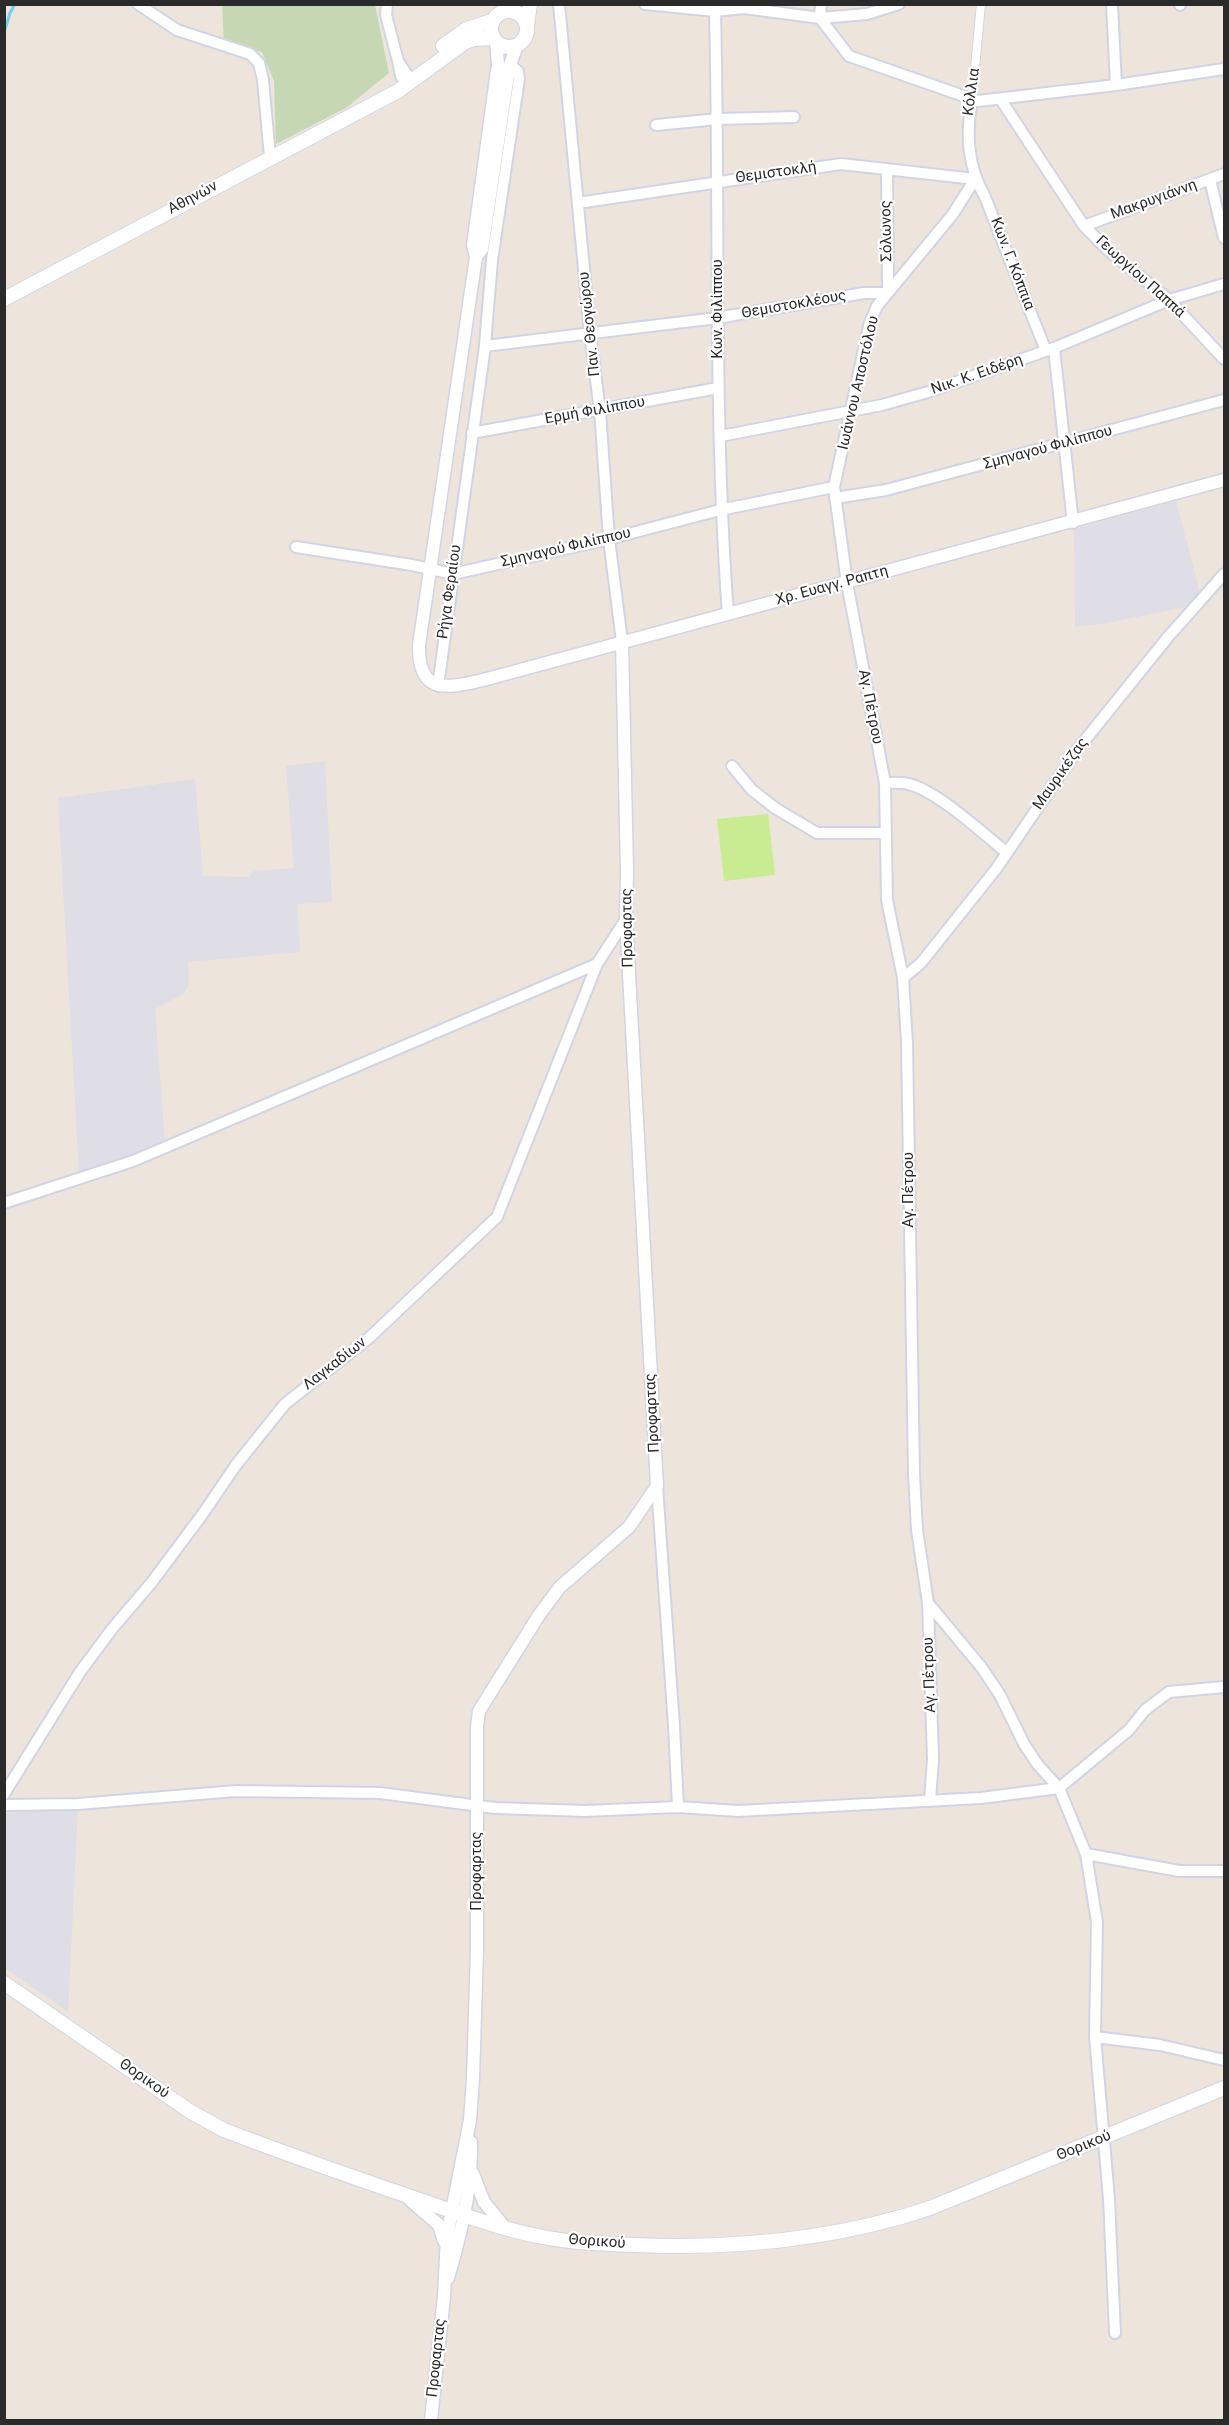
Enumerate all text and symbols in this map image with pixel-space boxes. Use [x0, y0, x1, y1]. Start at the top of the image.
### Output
street label: Κόλλια [960, 67, 984, 117]
street label: Θεμιστοκλή [734, 158, 818, 188]
street label: Μακρυγιάννη [1108, 176, 1200, 224]
street label: Αθηνών [165, 177, 221, 219]
street label: Σόλωνος [877, 200, 897, 262]
street label: Κων. Γ. Κόππια [986, 215, 1038, 313]
street label: Γεωργίου Παππά [1092, 232, 1188, 322]
street label: Κων. Φιλίππου [709, 259, 727, 359]
street label: Παν. Θεογώρου [576, 271, 604, 377]
street label: Θεμιστοκλέους [740, 287, 848, 323]
street label: Ιωάννου Αποστόλου [835, 314, 883, 452]
street label: Νικ. Κ. Ειδέρη [929, 351, 1025, 399]
street label: Ερμή Φιλίππου [544, 393, 646, 429]
street label: Σμηναγού Φιλίππου [982, 422, 1114, 474]
street label: Σμηναγού Φιλίππου [499, 524, 633, 572]
street label: Ρήγα Φεραίου [434, 544, 466, 640]
street label: Χρ. Ευαγγ. Ραπτη [774, 562, 890, 610]
street label: Αγ. Πέτρου [854, 668, 886, 746]
street label: Μαυρικέζας [1030, 735, 1092, 813]
street label: Προφαρτας [618, 888, 638, 968]
street label: Αγ. Πέτρου [900, 1152, 918, 1228]
street label: Λαγκαδίων [300, 1334, 370, 1394]
street label: Προφαρτας [642, 1373, 664, 1453]
street label: Αγ. Πέτρου [920, 1637, 940, 1713]
street label: Προφαρτας [468, 1831, 486, 1911]
street label: Θορικού [115, 2055, 173, 2103]
street label: Θορικού [1054, 2127, 1114, 2165]
street label: Θορικού [568, 2231, 626, 2253]
street label: Προφαρτας [424, 2318, 450, 2398]

